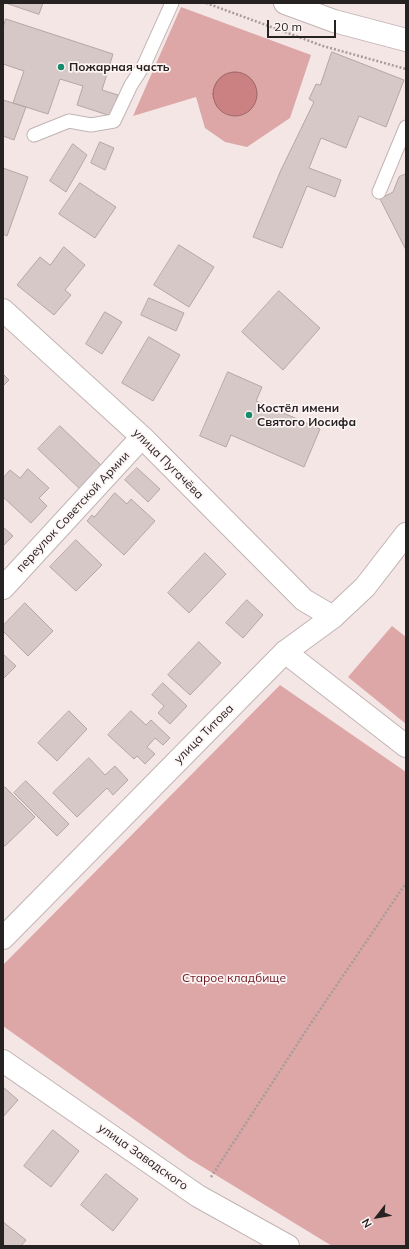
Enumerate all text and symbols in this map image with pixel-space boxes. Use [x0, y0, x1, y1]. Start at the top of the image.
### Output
scale bar [269, 12, 338, 38]
text: 20 m [274, 19, 302, 34]
place label: Пожарная часть [69, 60, 169, 74]
marker: Пожарная часть [56, 62, 66, 72]
place label: Костёл имени Святого Иосифа [257, 401, 356, 429]
marker: Костёл имени Святого Иосифа [244, 410, 254, 420]
street label: улица Пугачёва [130, 426, 206, 502]
street label: переулок Советской Армии [13, 449, 133, 575]
street label: улица Титова [171, 701, 237, 767]
park label: Старое кладбище [182, 971, 286, 985]
street label: улица Завадского [95, 1121, 191, 1193]
north arrow [357, 1197, 397, 1237]
text: N [359, 1216, 375, 1230]

